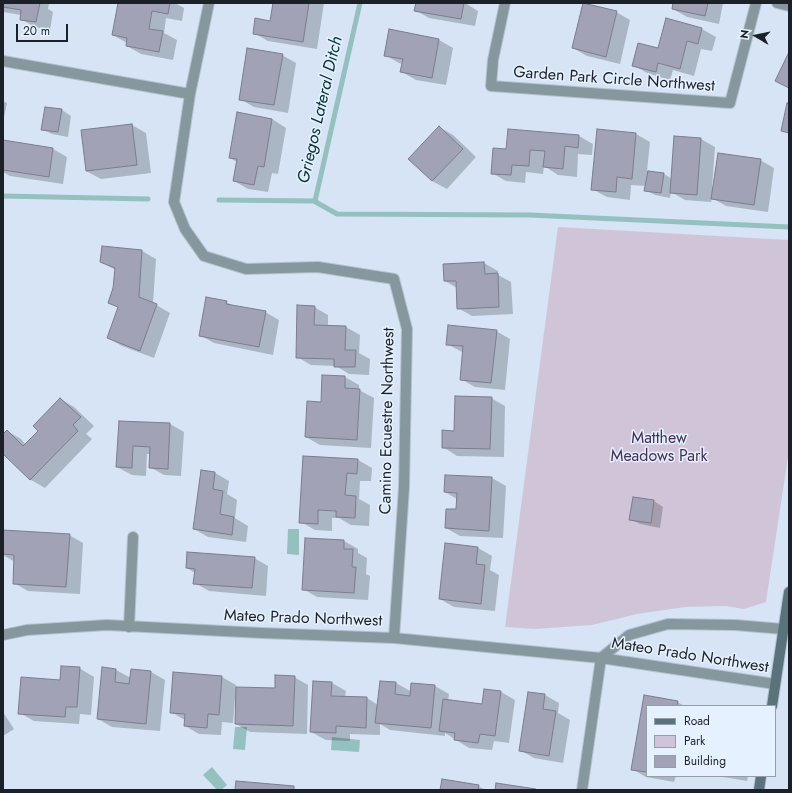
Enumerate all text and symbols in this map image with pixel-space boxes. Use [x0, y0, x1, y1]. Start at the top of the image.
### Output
scale bar [18, 16, 70, 42]
north arrow [736, 16, 776, 56]
text: 20 m [23, 22, 50, 40]
text: N [736, 29, 753, 40]
water label: Griegos Lateral Ditch [294, 34, 348, 186]
street label: Garden Park Circle Northwest [513, 63, 715, 97]
street label: Camino Ecuestre Northwest [377, 327, 399, 515]
park label: Matthew Meadows Park [610, 429, 708, 467]
street label: Mateo Prado Northwest [223, 607, 383, 631]
street label: Mateo Prado Northwest [610, 634, 770, 678]
legend [646, 705, 776, 777]
text: Road [684, 712, 710, 730]
text: Park [684, 732, 705, 750]
text: Building [684, 752, 726, 770]

